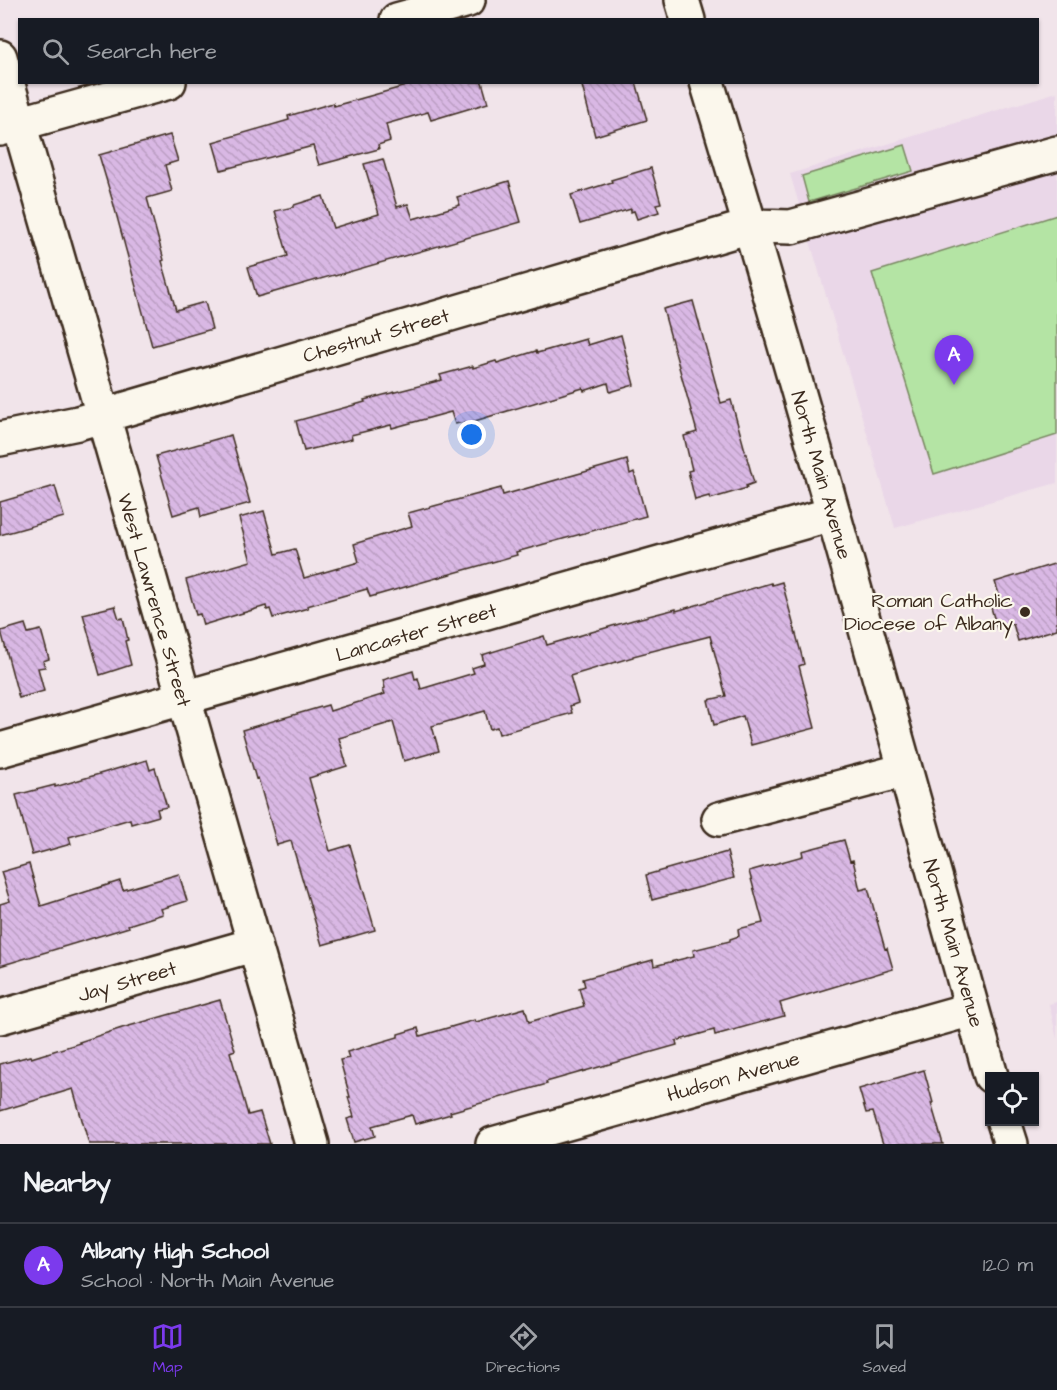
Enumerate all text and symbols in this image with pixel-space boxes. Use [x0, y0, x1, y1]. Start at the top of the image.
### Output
search box [18, 18, 1039, 84]
icon: search [39, 35, 72, 68]
text: Search here [87, 36, 217, 67]
street label: Chestnut Street [300, 302, 453, 370]
pin: A [934, 336, 974, 385]
street label: North Main Avenue [784, 388, 858, 563]
your location [457, 420, 486, 449]
street label: West Lawrence Street [110, 490, 198, 710]
place label: Roman Catholic Diocese of Albany [844, 587, 1013, 639]
street label: Lancaster Street [332, 597, 500, 669]
marker: Roman Catholic Diocese of Albany [1018, 605, 1032, 619]
street label: North Main Avenue [916, 856, 990, 1031]
street label: Jay Street [75, 955, 180, 1010]
street label: Hudson Avenue [664, 1045, 803, 1109]
map controls [985, 1072, 1039, 1126]
button: locate [985, 1072, 1039, 1126]
text: Nearby [24, 1165, 111, 1201]
text: Albany High School [81, 1236, 269, 1267]
text: A [37, 1251, 50, 1279]
text: 120 m [983, 1251, 1033, 1279]
text: School · North Main Avenue [81, 1267, 334, 1295]
tab: Map [151, 1320, 184, 1378]
tab: Directions [486, 1320, 560, 1378]
tab: Saved [862, 1320, 906, 1378]

